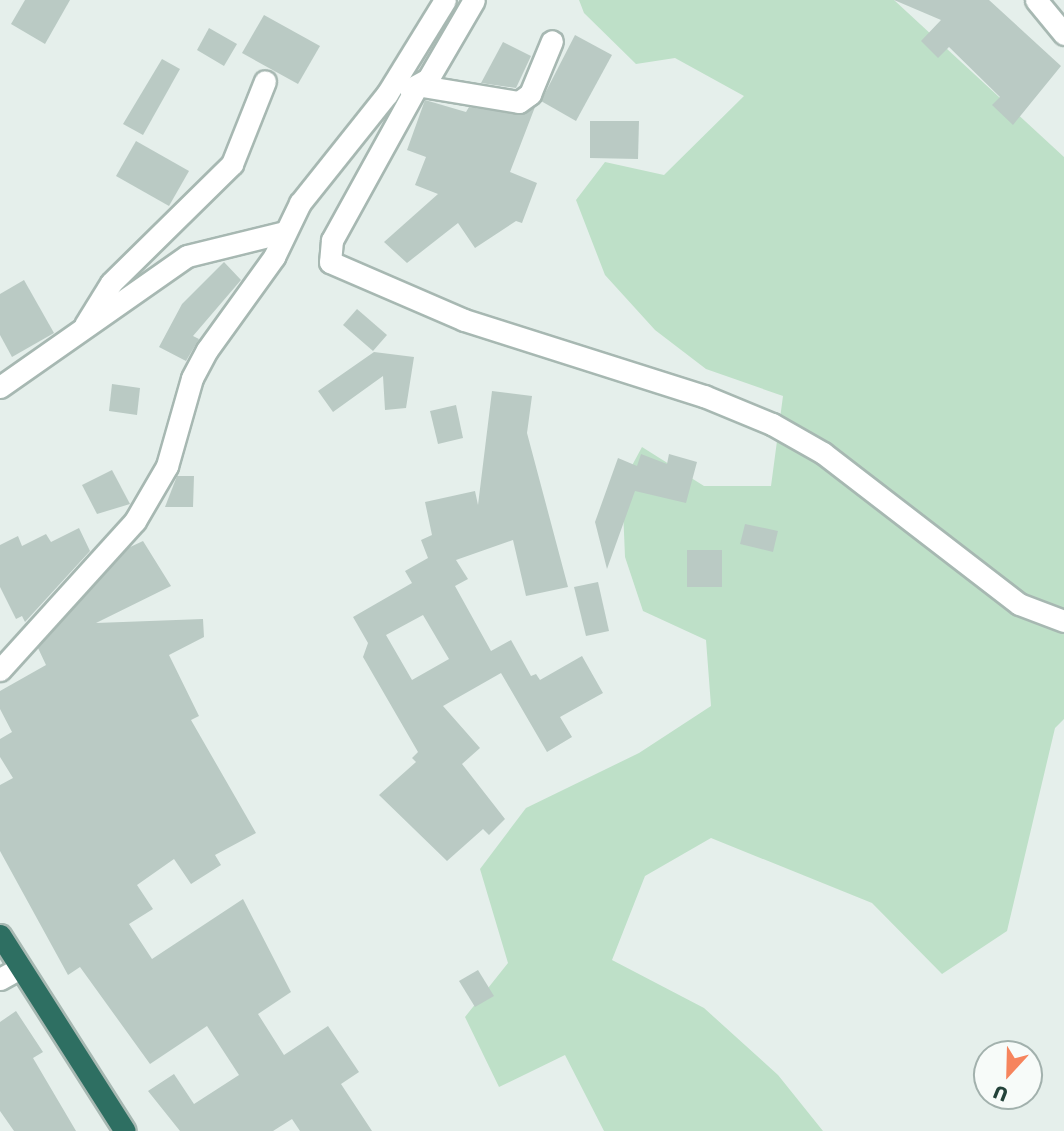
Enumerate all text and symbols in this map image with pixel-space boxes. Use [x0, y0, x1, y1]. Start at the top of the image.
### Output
north arrow [973, 1040, 1043, 1110]
text: U [990, 1080, 1011, 1106]

